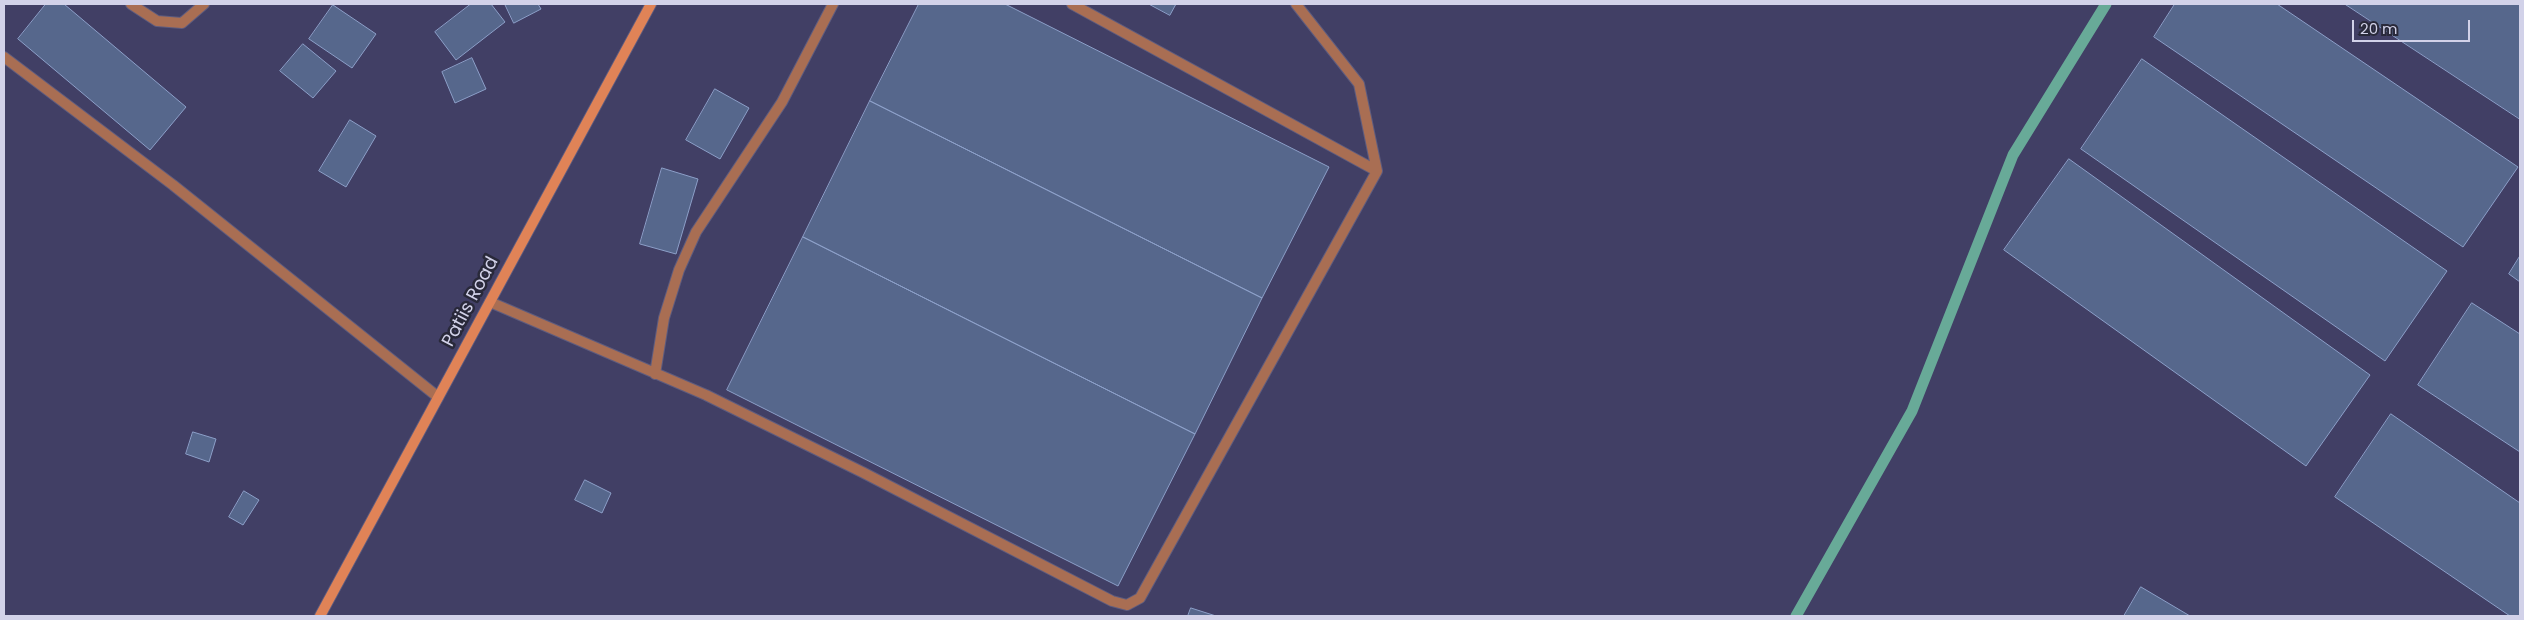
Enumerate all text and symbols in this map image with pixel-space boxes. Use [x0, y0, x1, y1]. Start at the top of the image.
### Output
scale bar [2354, 10, 2472, 42]
text: 20 m [2360, 18, 2398, 39]
street label: Patiis Road [438, 253, 504, 351]

